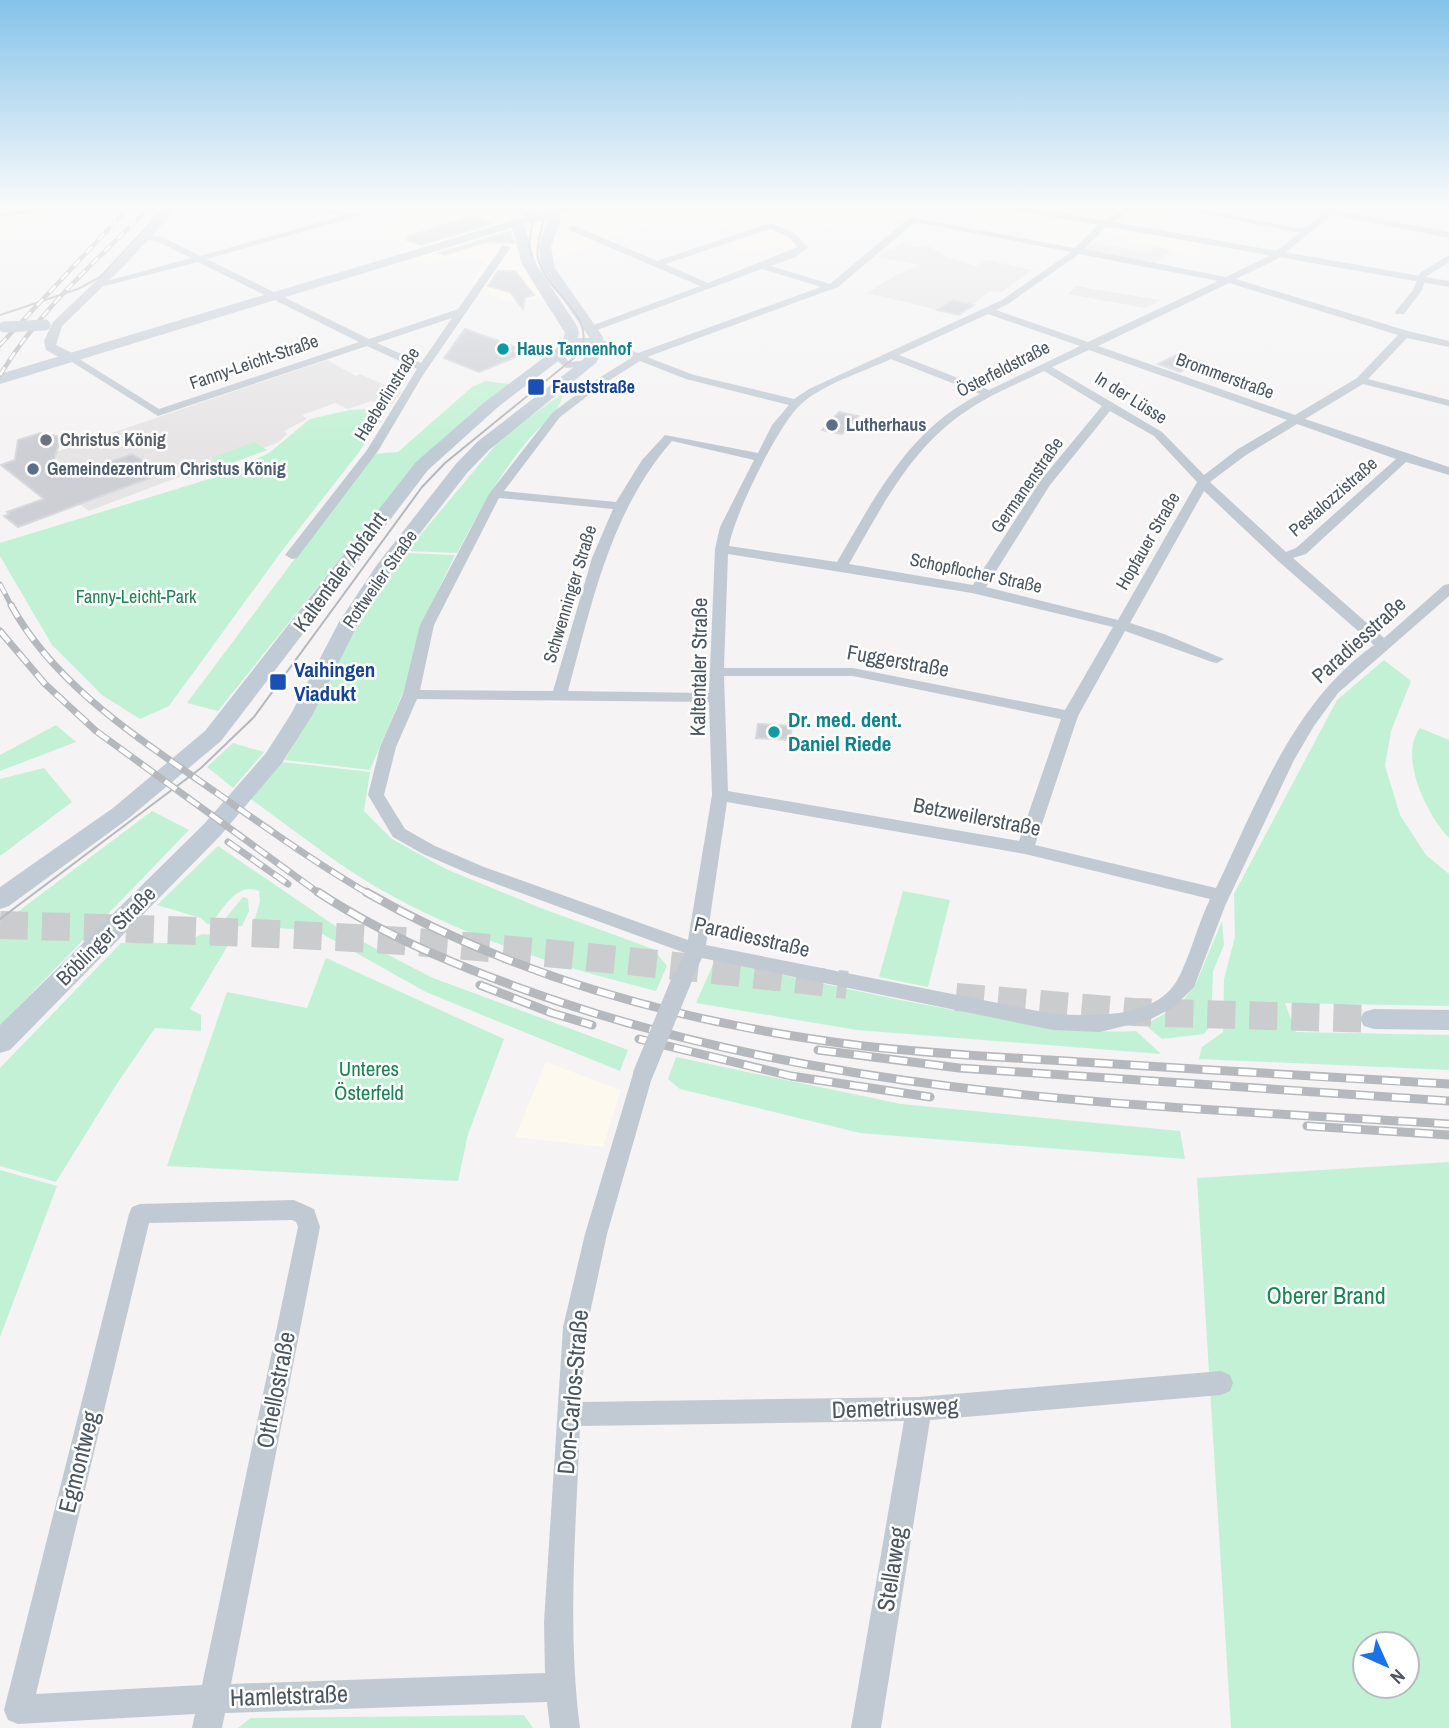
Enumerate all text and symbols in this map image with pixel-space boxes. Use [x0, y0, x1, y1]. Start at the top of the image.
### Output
street label: Fanny-Leicht-Straße [186, 328, 322, 395]
street label: Österfeldstraße [952, 334, 1054, 403]
place label: Haus Tannenhof [517, 336, 632, 361]
marker: Haus Tannenhof [495, 341, 511, 357]
street label: Haeberlinstraße [348, 342, 425, 445]
street label: Brommerstraße [1173, 346, 1278, 405]
street label: In der Lüsse [1090, 365, 1172, 430]
place label: Fauststraße [552, 374, 635, 399]
marker: Fauststraße [526, 377, 546, 397]
place label: Lutherhaus [846, 412, 926, 437]
marker: Lutherhaus [824, 417, 840, 433]
place label: Christus König [60, 427, 166, 452]
marker: Christus König [38, 432, 54, 448]
street label: Germanenstraße [984, 432, 1069, 538]
street label: Pestalozzistraße [1283, 451, 1382, 542]
place label: Gemeindezentrum Christus König [47, 456, 286, 481]
marker: Gemeindezentrum Christus König [25, 461, 41, 477]
street label: Hopfauer Straße [1109, 487, 1186, 594]
street label: Kaltentaler Abfahrt [286, 506, 393, 638]
street label: Schwenninger Straße [537, 522, 602, 666]
street label: Rottweiler Straße [336, 525, 423, 633]
street label: Schopflocher Straße [908, 546, 1045, 599]
park label: Fanny-Leicht-Park [76, 584, 197, 609]
street label: Paradiesstraße [1305, 589, 1412, 690]
street label: Kaltentaler Straße [683, 597, 714, 737]
street label: Fuggerstraße [845, 637, 952, 684]
place label: Vaihingen Viadukt [294, 655, 375, 708]
marker: Vaihingen Viadukt [268, 672, 288, 692]
place label: Dr. med. dent. Daniel Riede [788, 705, 902, 758]
marker: Dr. med. dent. Daniel Riede [766, 724, 782, 740]
street label: Betzweilerstraße [911, 790, 1043, 843]
street label: Böblinger Straße [49, 879, 162, 992]
street label: Paradiesstraße [691, 909, 813, 964]
park label: Unteres Österfeld [334, 1054, 404, 1107]
park label: Oberer Brand [1266, 1279, 1386, 1311]
street label: Don-Carlos-Straße [549, 1308, 595, 1476]
street label: Othellostraße [248, 1329, 302, 1451]
street label: Demetriusweg [831, 1389, 959, 1425]
street label: Egmontweg [50, 1407, 106, 1516]
street label: Stellaweg [869, 1524, 913, 1613]
north arrow [1351, 1630, 1421, 1700]
text: N [1385, 1664, 1411, 1690]
street label: Hamletstraße [229, 1677, 349, 1713]

